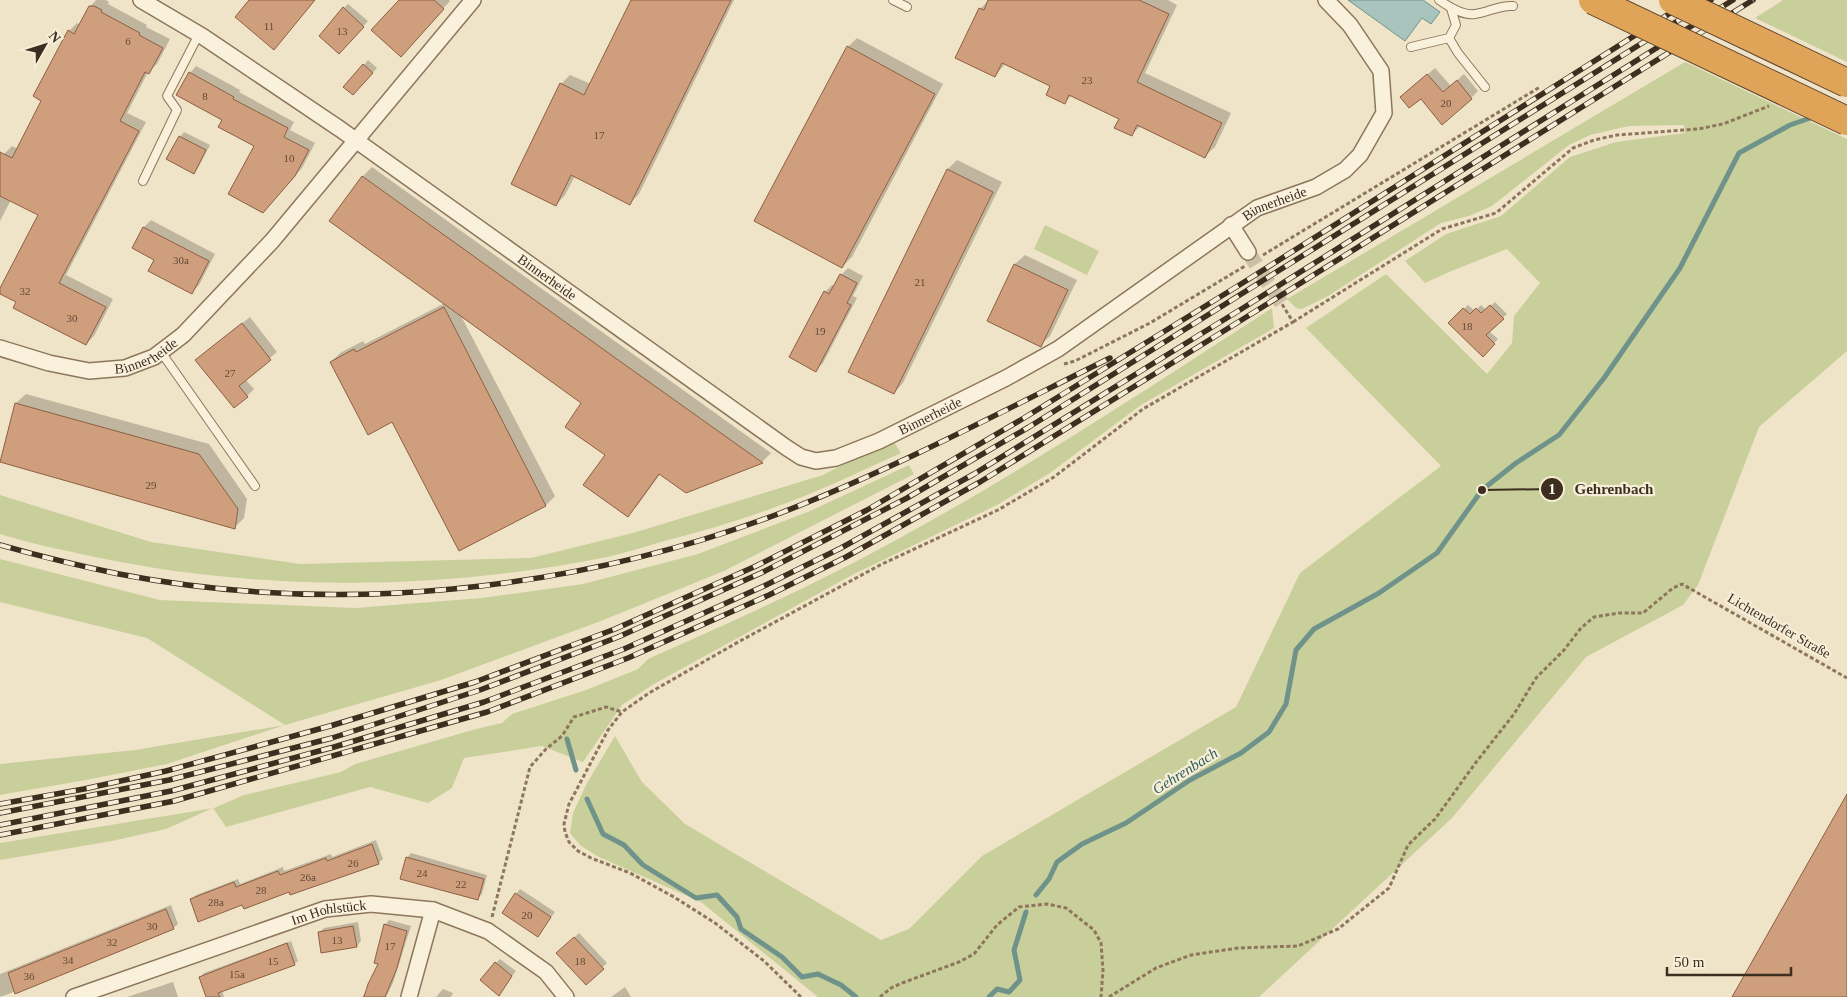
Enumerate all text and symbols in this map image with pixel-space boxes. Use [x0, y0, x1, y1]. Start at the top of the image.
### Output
north arrow [20, 20, 70, 70]
house number: 11 [264, 20, 274, 32]
house number: 13 [337, 25, 348, 37]
text: N [46, 28, 64, 46]
house number: 6 [125, 35, 131, 47]
house number: 23 [1082, 74, 1093, 86]
house number: 8 [202, 90, 208, 102]
house number: 20 [1441, 97, 1452, 109]
house number: 17 [594, 129, 605, 141]
house number: 10 [284, 152, 295, 164]
street label: Binnerheide [1239, 183, 1309, 224]
street label: Binnerheide [515, 251, 580, 303]
house number: 30a [173, 254, 189, 266]
house number: 21 [915, 276, 926, 288]
house number: 32 [20, 285, 31, 297]
house number: 30 [67, 312, 78, 324]
house number: 18 [1462, 320, 1473, 332]
house number: 19 [815, 325, 826, 337]
street label: Binnerheide [114, 335, 180, 376]
house number: 27 [225, 367, 236, 379]
street label: Binnerheide [896, 394, 964, 438]
callout: Gehrenbach [1539, 474, 1663, 504]
house number: 29 [146, 479, 157, 491]
text: 1 [1548, 481, 1556, 497]
text: Gehrenbach [1575, 481, 1654, 497]
street label: Lichtendorfer Straße [1725, 590, 1833, 662]
water label: Gehrenbach [1150, 745, 1220, 797]
house number: 26 [348, 857, 359, 869]
house number: 24 [417, 867, 428, 879]
house number: 26a [300, 871, 316, 883]
house number: 22 [456, 878, 467, 890]
house number: 28 [256, 884, 267, 896]
house number: 28a [208, 896, 224, 908]
street label: Im Hohlstück [289, 897, 367, 928]
house number: 20 [522, 909, 533, 921]
house number: 30 [147, 920, 158, 932]
house number: 13 [332, 934, 343, 946]
house number: 32 [107, 936, 118, 948]
house number: 17 [385, 940, 396, 952]
scale bar [1667, 944, 1791, 976]
house number: 34 [63, 954, 74, 966]
text: 50 m [1674, 954, 1705, 970]
house number: 15 [268, 955, 279, 967]
house number: 18 [575, 955, 586, 967]
house number: 15a [229, 968, 245, 980]
house number: 36 [24, 970, 35, 982]

